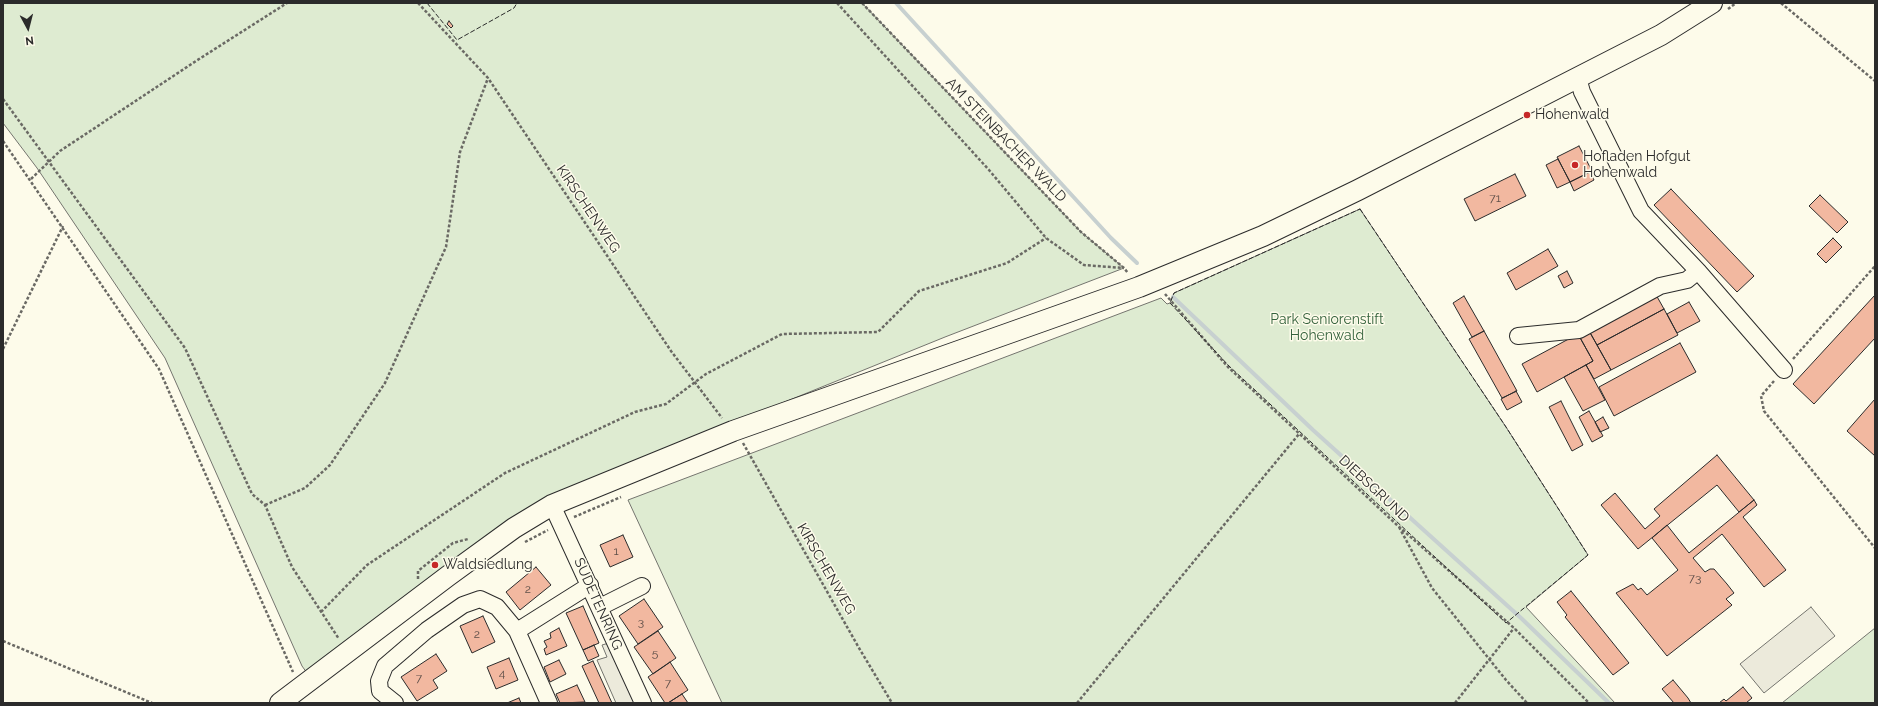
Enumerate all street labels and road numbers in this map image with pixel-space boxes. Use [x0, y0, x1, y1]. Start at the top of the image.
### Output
street label: AM STEINBACHER WALD [942, 74, 1070, 206]
street label: KIRSCHENWEG [552, 162, 624, 256]
street label: DIEBSGRUND [1335, 452, 1413, 526]
street label: KIRSCHENWEG [793, 520, 859, 618]
street label: SUDETENRING [570, 555, 626, 653]

